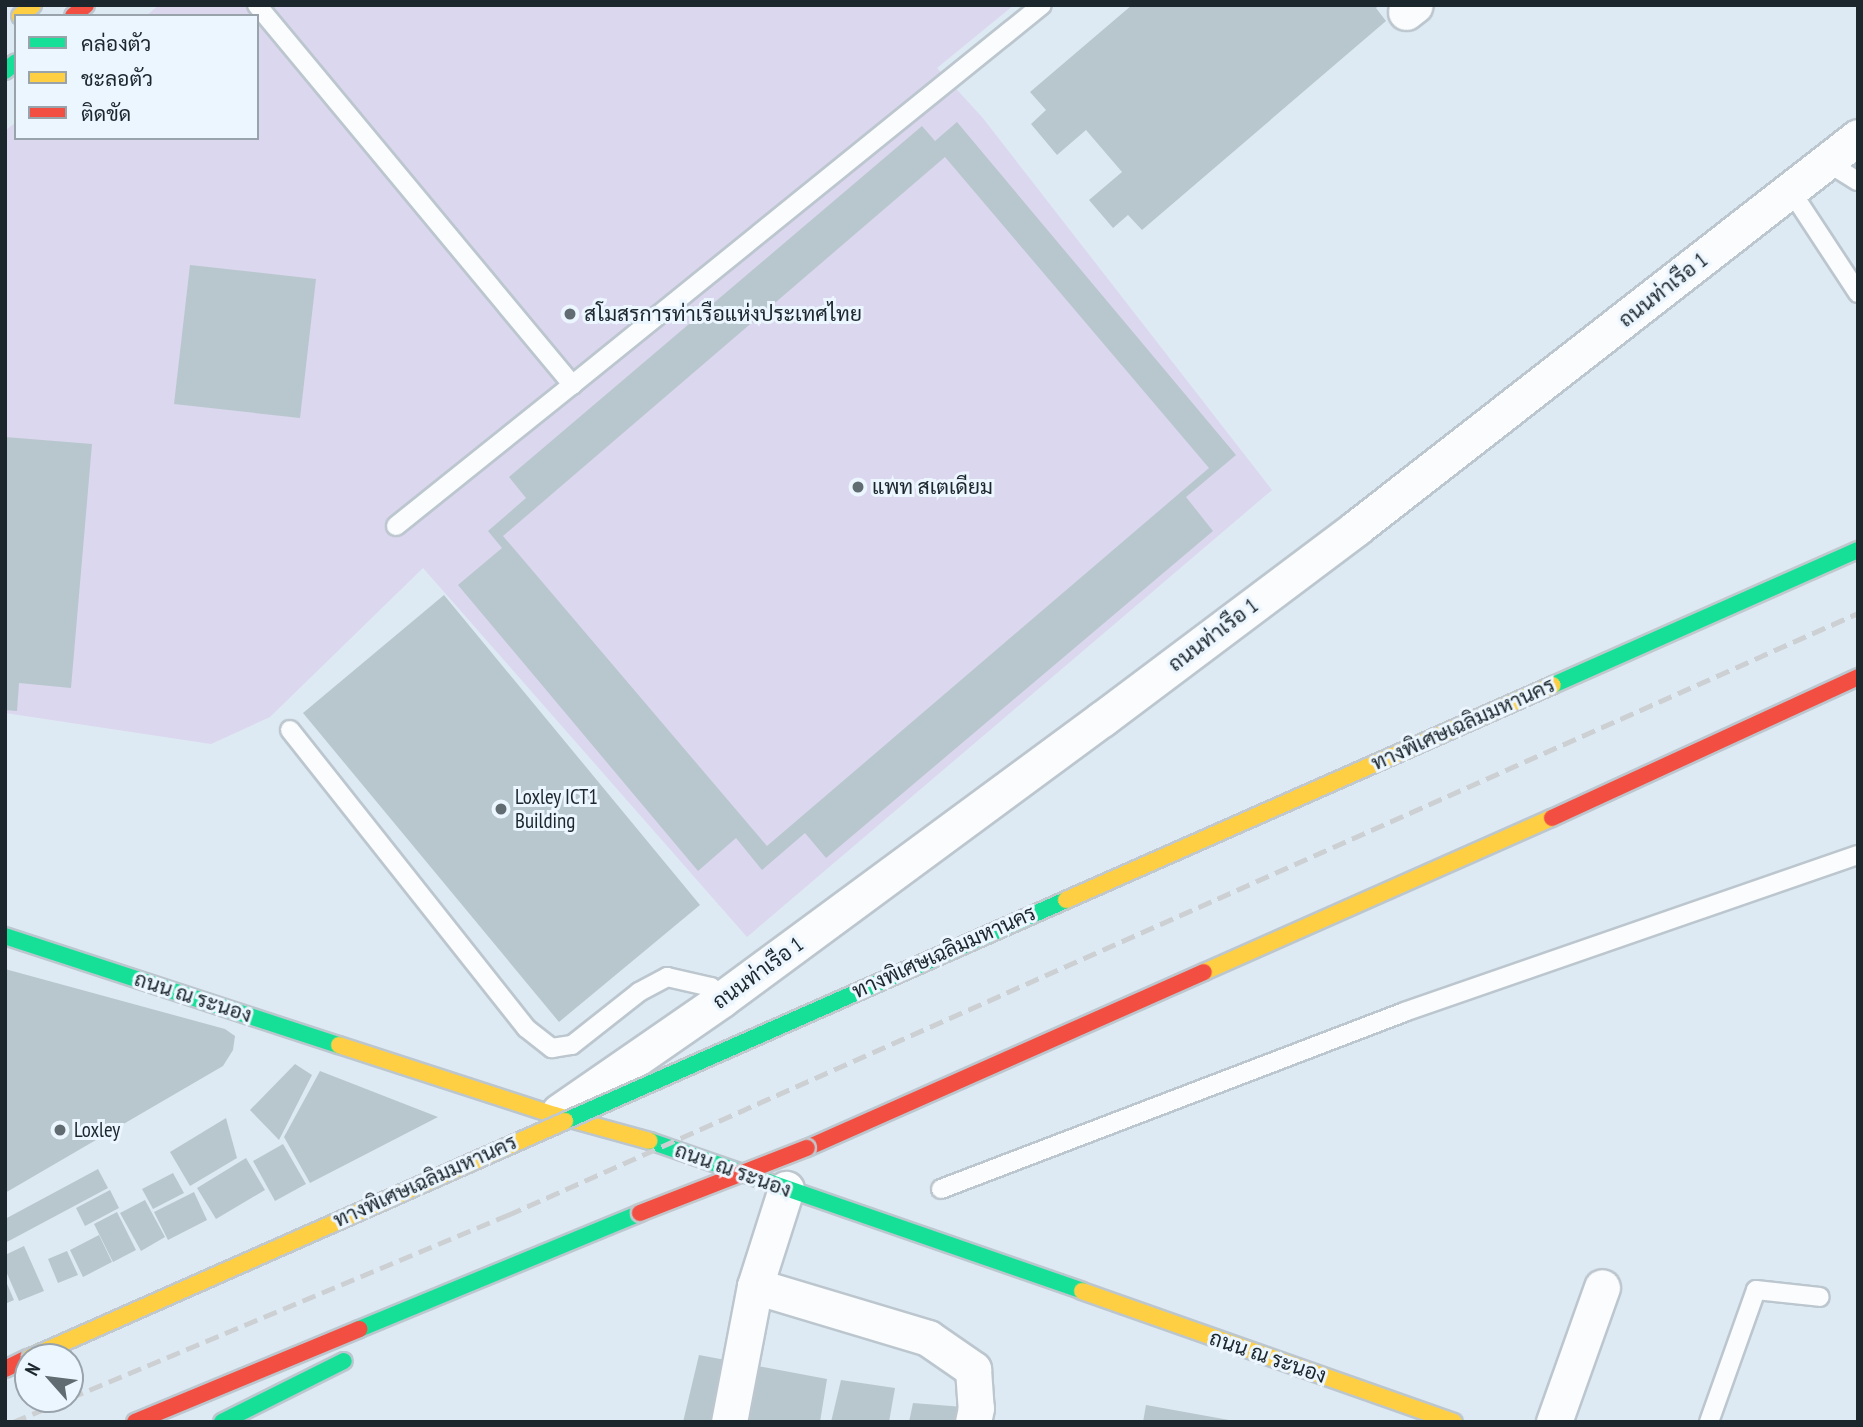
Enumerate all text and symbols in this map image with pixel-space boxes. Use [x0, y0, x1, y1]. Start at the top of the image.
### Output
legend [14, 14, 259, 140]
text: คล่องตัว [81, 30, 151, 57]
text: ชะลอตัว [81, 65, 153, 92]
text: ติดขัด [81, 100, 131, 127]
street label: ถนนท่าเรือ 1 [1614, 247, 1712, 333]
place label: สโมสรการท่าเรือแห่งประเทศไทย [584, 301, 862, 327]
marker: สโมสรการท่าเรือแห่งประเทศไทย [562, 306, 578, 322]
place label: แพท สเตเดียม [872, 474, 993, 500]
marker: แพท สเตเดียม [850, 479, 866, 495]
street label: ถนนท่าเรือ 1 [1163, 593, 1263, 677]
street label: ทางพิเศษเฉลิมมหานคร [1367, 672, 1559, 776]
place label: Loxley ICT1 Building [515, 784, 598, 834]
marker: Loxley ICT1 Building [493, 801, 509, 817]
street label: ทางพิเศษเฉลิมมหานคร [848, 900, 1040, 1004]
street label: ถนนท่าเรือ 1 [708, 932, 808, 1014]
street label: ถนน ณ ระนอง [131, 966, 255, 1028]
place label: Loxley [74, 1117, 120, 1143]
marker: Loxley [52, 1122, 68, 1138]
street label: ทางพิเศษเฉลิมมหานคร [329, 1129, 521, 1233]
street label: ถนน ณ ระนอง [671, 1137, 795, 1203]
street label: ถนน ณ ระนอง [1206, 1325, 1330, 1389]
north arrow [14, 1343, 84, 1413]
text: N [19, 1359, 45, 1379]

